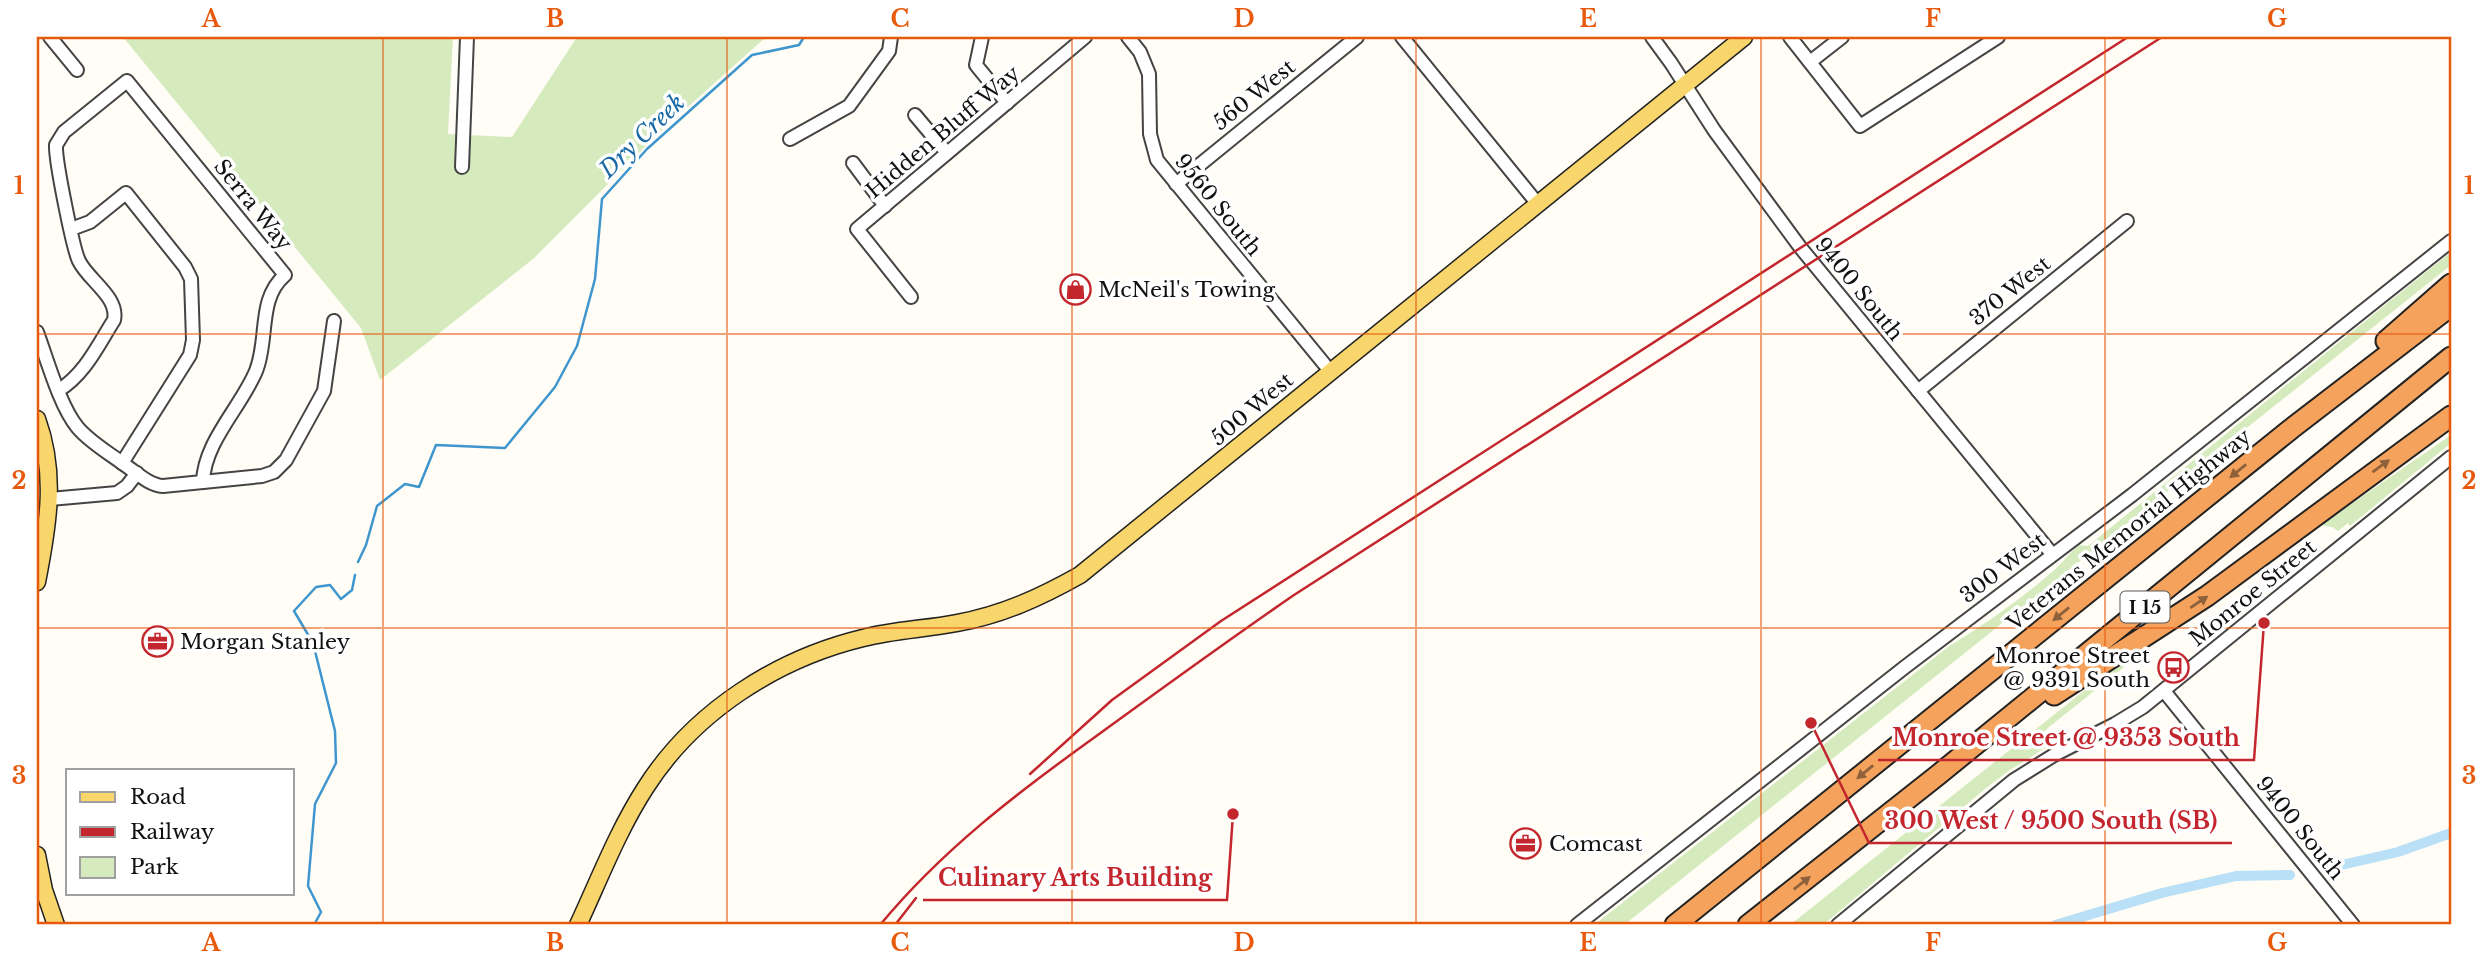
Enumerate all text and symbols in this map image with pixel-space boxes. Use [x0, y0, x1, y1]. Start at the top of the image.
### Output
text: A [201, 5, 222, 33]
text: B [546, 5, 564, 33]
text: C [891, 5, 909, 33]
text: D [1233, 5, 1255, 33]
text: E [1579, 5, 1597, 33]
text: F [1925, 5, 1941, 33]
text: G [2267, 5, 2287, 33]
street label: 560 West [1208, 54, 1300, 136]
street label: Hidden Bluff Way [861, 60, 1025, 204]
water label: Dry Creek [593, 89, 690, 184]
street label: 9560 South [1169, 149, 1267, 261]
street label: Serra Way [208, 154, 298, 256]
text: 1 [14, 172, 24, 200]
text: 1 [2464, 172, 2474, 200]
street label: 9400 South [1809, 232, 1909, 346]
street label: 370 West [1964, 251, 2056, 331]
shop icon: McNeil's Towing [1058, 273, 1092, 307]
place label: McNeil's Towing [1098, 277, 1275, 303]
street label: 500 West [1205, 367, 1299, 451]
street label: Veterans Memorial Highway [2001, 423, 2257, 637]
one-way arrow [2372, 459, 2390, 473]
one-way arrow [2230, 464, 2248, 479]
text: 2 [12, 467, 26, 495]
text: 2 [2462, 467, 2476, 495]
street label: 300 West [1955, 527, 2051, 609]
street label: Monroe Street [2184, 534, 2322, 652]
road number: I 15 [2120, 592, 2170, 622]
one-way arrow [2190, 595, 2208, 609]
one-way arrow [2053, 607, 2071, 622]
office icon: Morgan Stanley [140, 625, 174, 659]
place label: Morgan Stanley [180, 629, 351, 655]
place label: Monroe Street @ 9391 South [1995, 643, 2150, 693]
bus stop icon: Monroe Street @ 9391 South [2156, 651, 2190, 685]
callout: Monroe Street @ 9353 South [1878, 716, 2254, 760]
text: Monroe Street @ 9353 South [1892, 724, 2241, 752]
text: 3 [12, 762, 26, 790]
text: 3 [2462, 762, 2476, 790]
one-way arrow [1856, 765, 1874, 780]
legend [66, 769, 294, 895]
street label: 9400 South [2250, 771, 2350, 885]
text: Road [130, 784, 186, 810]
callout: 300 West / 9500 South (SB) [1869, 799, 2232, 843]
text: 300 West / 9500 South (SB) [1885, 807, 2218, 835]
text: Railway [130, 819, 215, 845]
office icon: Comcast [1509, 827, 1543, 861]
place label: Comcast [1549, 831, 1643, 857]
text: Park [130, 854, 179, 880]
callout: Culinary Arts Building [923, 856, 1227, 900]
text: Culinary Arts Building [938, 864, 1213, 892]
one-way arrow [1793, 876, 1810, 891]
text: A [201, 929, 222, 957]
text: B [546, 929, 564, 957]
text: C [891, 929, 909, 957]
text: D [1233, 929, 1255, 957]
text: E [1579, 929, 1597, 957]
text: F [1925, 929, 1941, 957]
text: G [2267, 929, 2287, 957]

